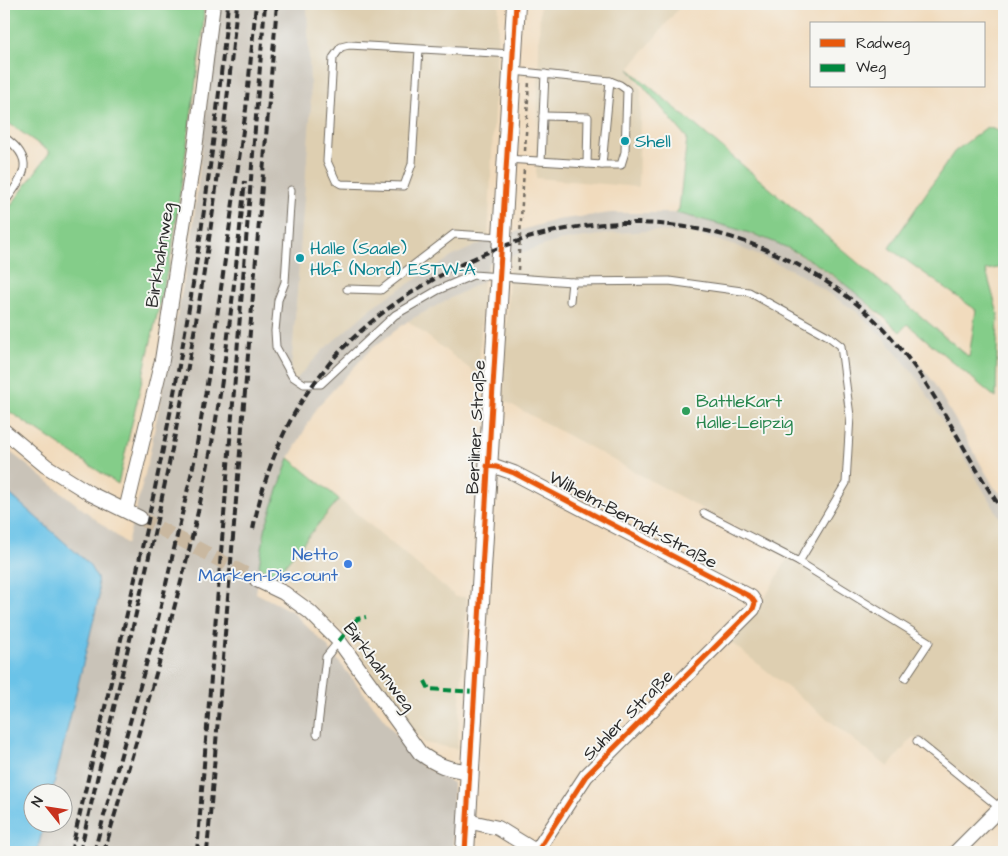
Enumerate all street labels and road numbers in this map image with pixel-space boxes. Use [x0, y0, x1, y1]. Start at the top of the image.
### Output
street label: Birkhahnweg [139, 201, 182, 309]
street label: Berliner Straße [460, 359, 492, 495]
street label: Wilhelm-Berndt-Straße [544, 465, 722, 575]
street label: Birkhahnweg [336, 617, 421, 717]
street label: Suhler Straße [577, 664, 679, 766]

